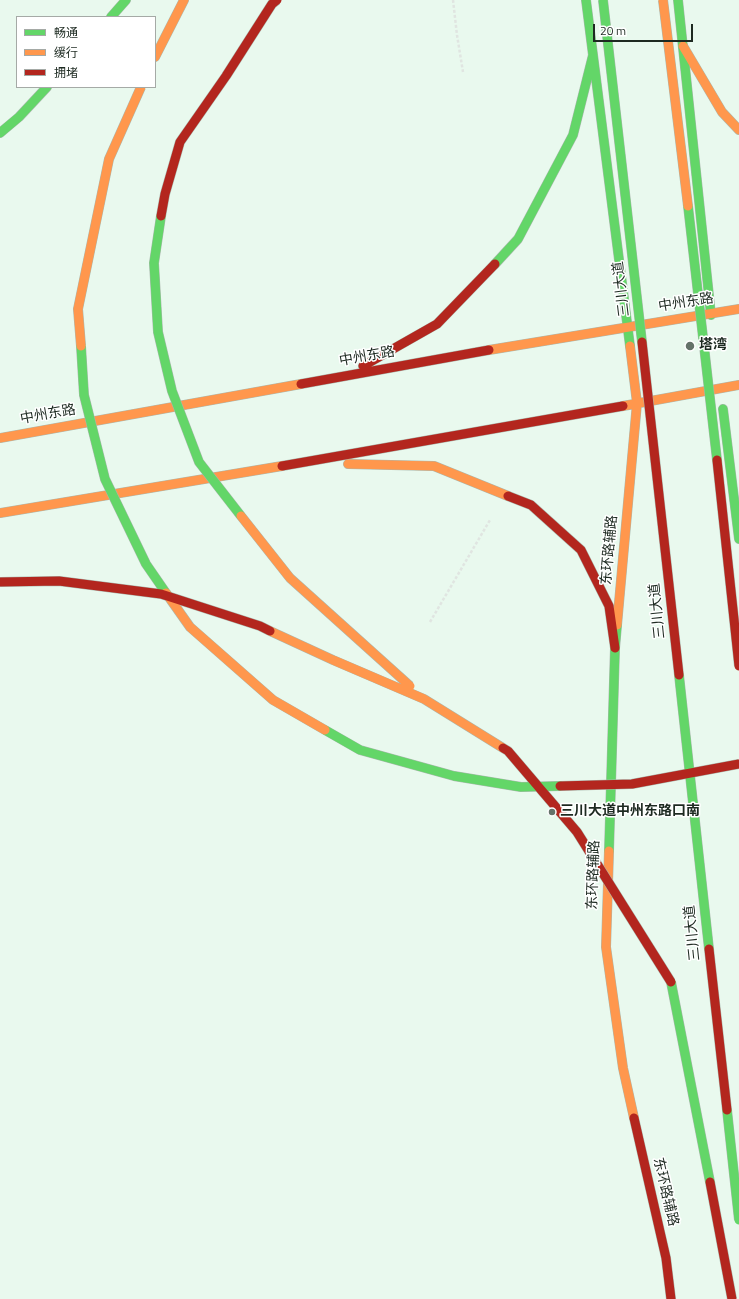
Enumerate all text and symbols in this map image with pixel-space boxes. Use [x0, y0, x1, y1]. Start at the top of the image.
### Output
legend [16, 16, 156, 88]
scale bar [595, 16, 695, 42]
text: 20 m [600, 21, 626, 40]
text: 畅通 [54, 23, 78, 42]
text: 缓行 [54, 43, 78, 62]
text: 拥堵 [54, 63, 78, 82]
street label: 三川大道 [610, 260, 634, 318]
street label: 中州东路 [657, 290, 715, 316]
place label: 塔湾 [699, 338, 727, 354]
marker: 塔湾 [684, 340, 696, 352]
street label: 中州东路 [338, 344, 396, 370]
street label: 中州东路 [19, 402, 77, 428]
street label: 东环路辅路 [599, 514, 621, 586]
street label: 三川大道 [647, 582, 669, 640]
place label: 三川大道中州东路口南 [560, 804, 700, 820]
marker: 三川大道中州东路口南 [547, 807, 557, 817]
street label: 东环路辅路 [584, 840, 604, 910]
street label: 三川大道 [682, 904, 704, 962]
street label: 东环路辅路 [649, 1156, 681, 1228]

